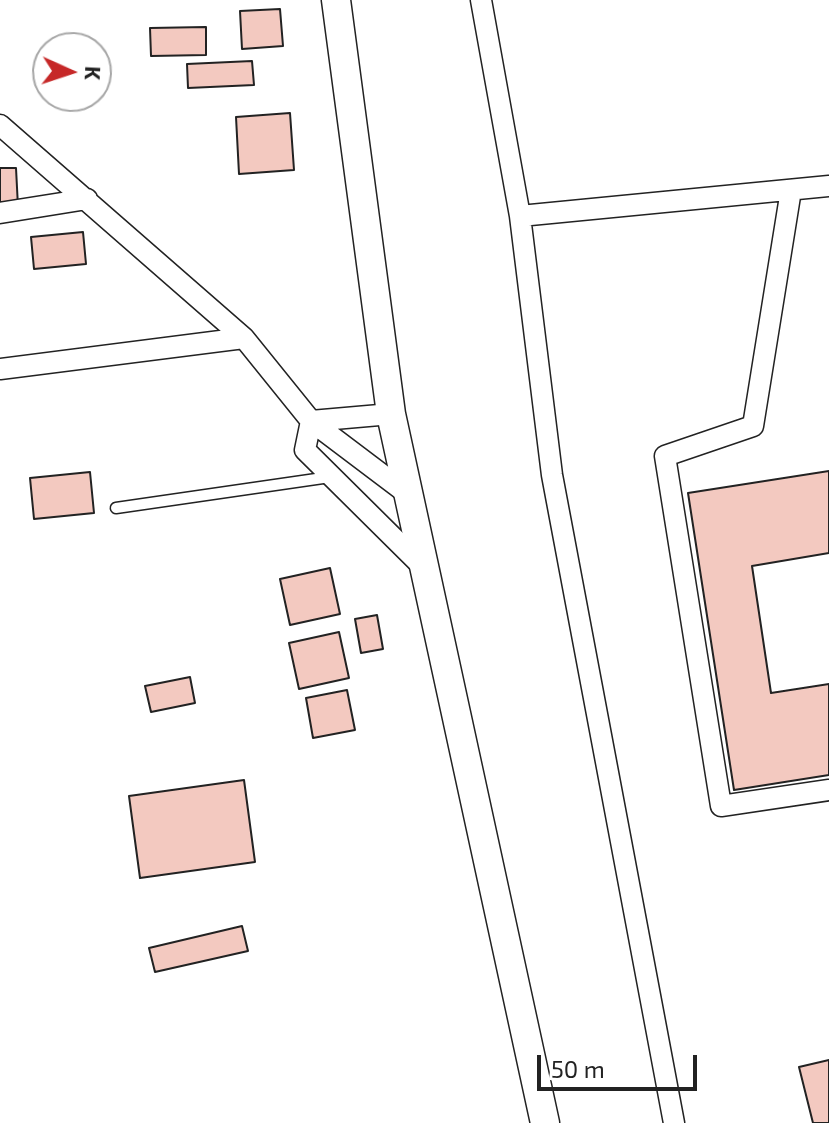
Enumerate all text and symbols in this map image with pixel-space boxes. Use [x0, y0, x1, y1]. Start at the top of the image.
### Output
north arrow [32, 32, 112, 112]
text: K [81, 65, 107, 81]
scale bar [541, 1039, 701, 1089]
text: 50 m [551, 1054, 605, 1083]

